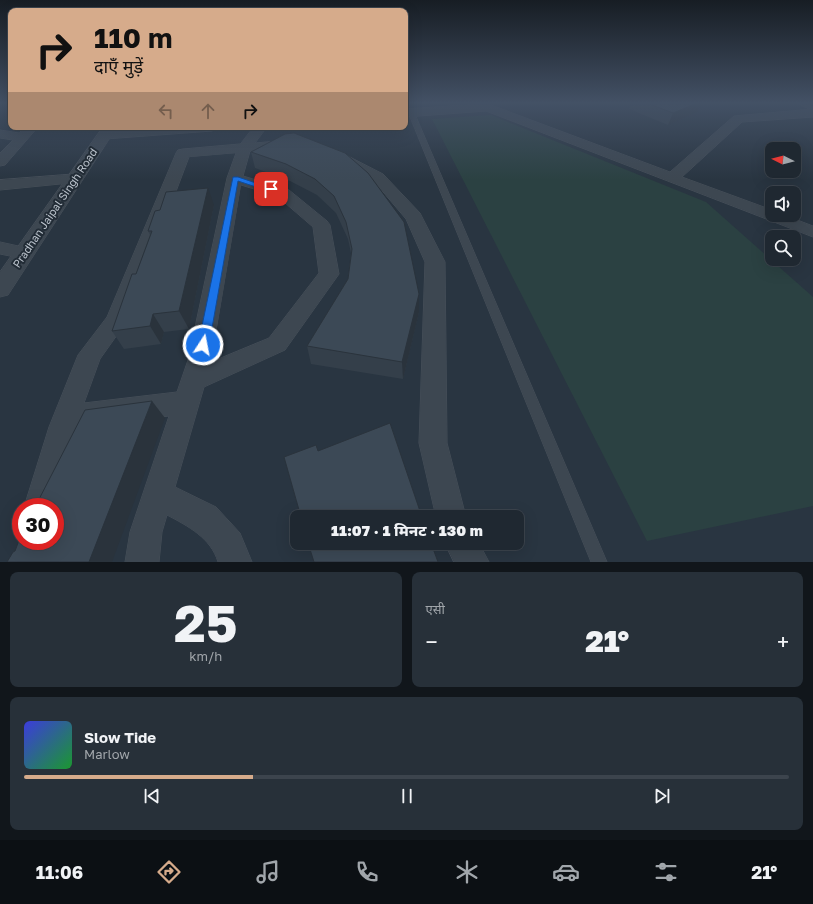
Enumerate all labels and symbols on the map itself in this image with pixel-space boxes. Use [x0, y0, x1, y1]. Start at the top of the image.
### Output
north arrow [765, 142, 801, 178]
street label: Pradhan Jaipal Singh Road [10, 145, 100, 270]
pin [254, 172, 288, 206]
position arrow [182, 324, 224, 366]
speed limit sign: 30 [12, 498, 64, 550]

